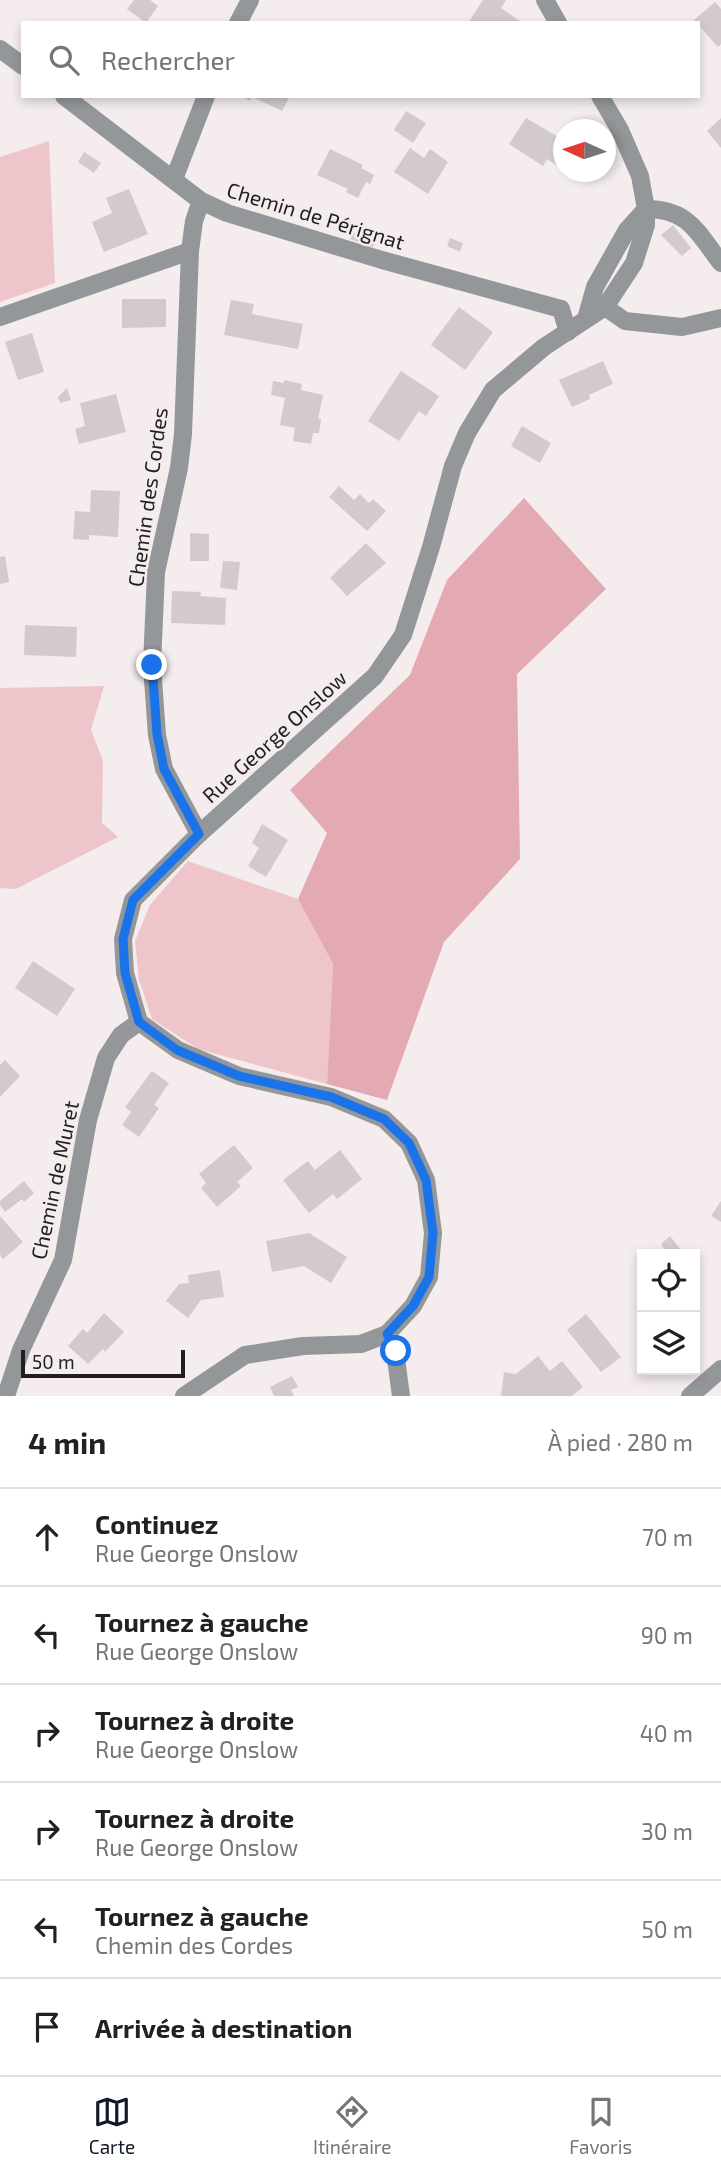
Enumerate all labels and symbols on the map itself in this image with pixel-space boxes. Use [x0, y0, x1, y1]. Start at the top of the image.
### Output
north arrow [553, 119, 616, 182]
street label: Chemin de Pérignat [224, 176, 408, 254]
street label: Chemin des Cordes [122, 406, 172, 588]
route end [136, 649, 167, 680]
street label: Rue George Onslow [197, 665, 351, 807]
street label: Chemin de Muret [25, 1098, 83, 1262]
route start [380, 1335, 411, 1366]
scale bar [21, 1347, 186, 1379]

